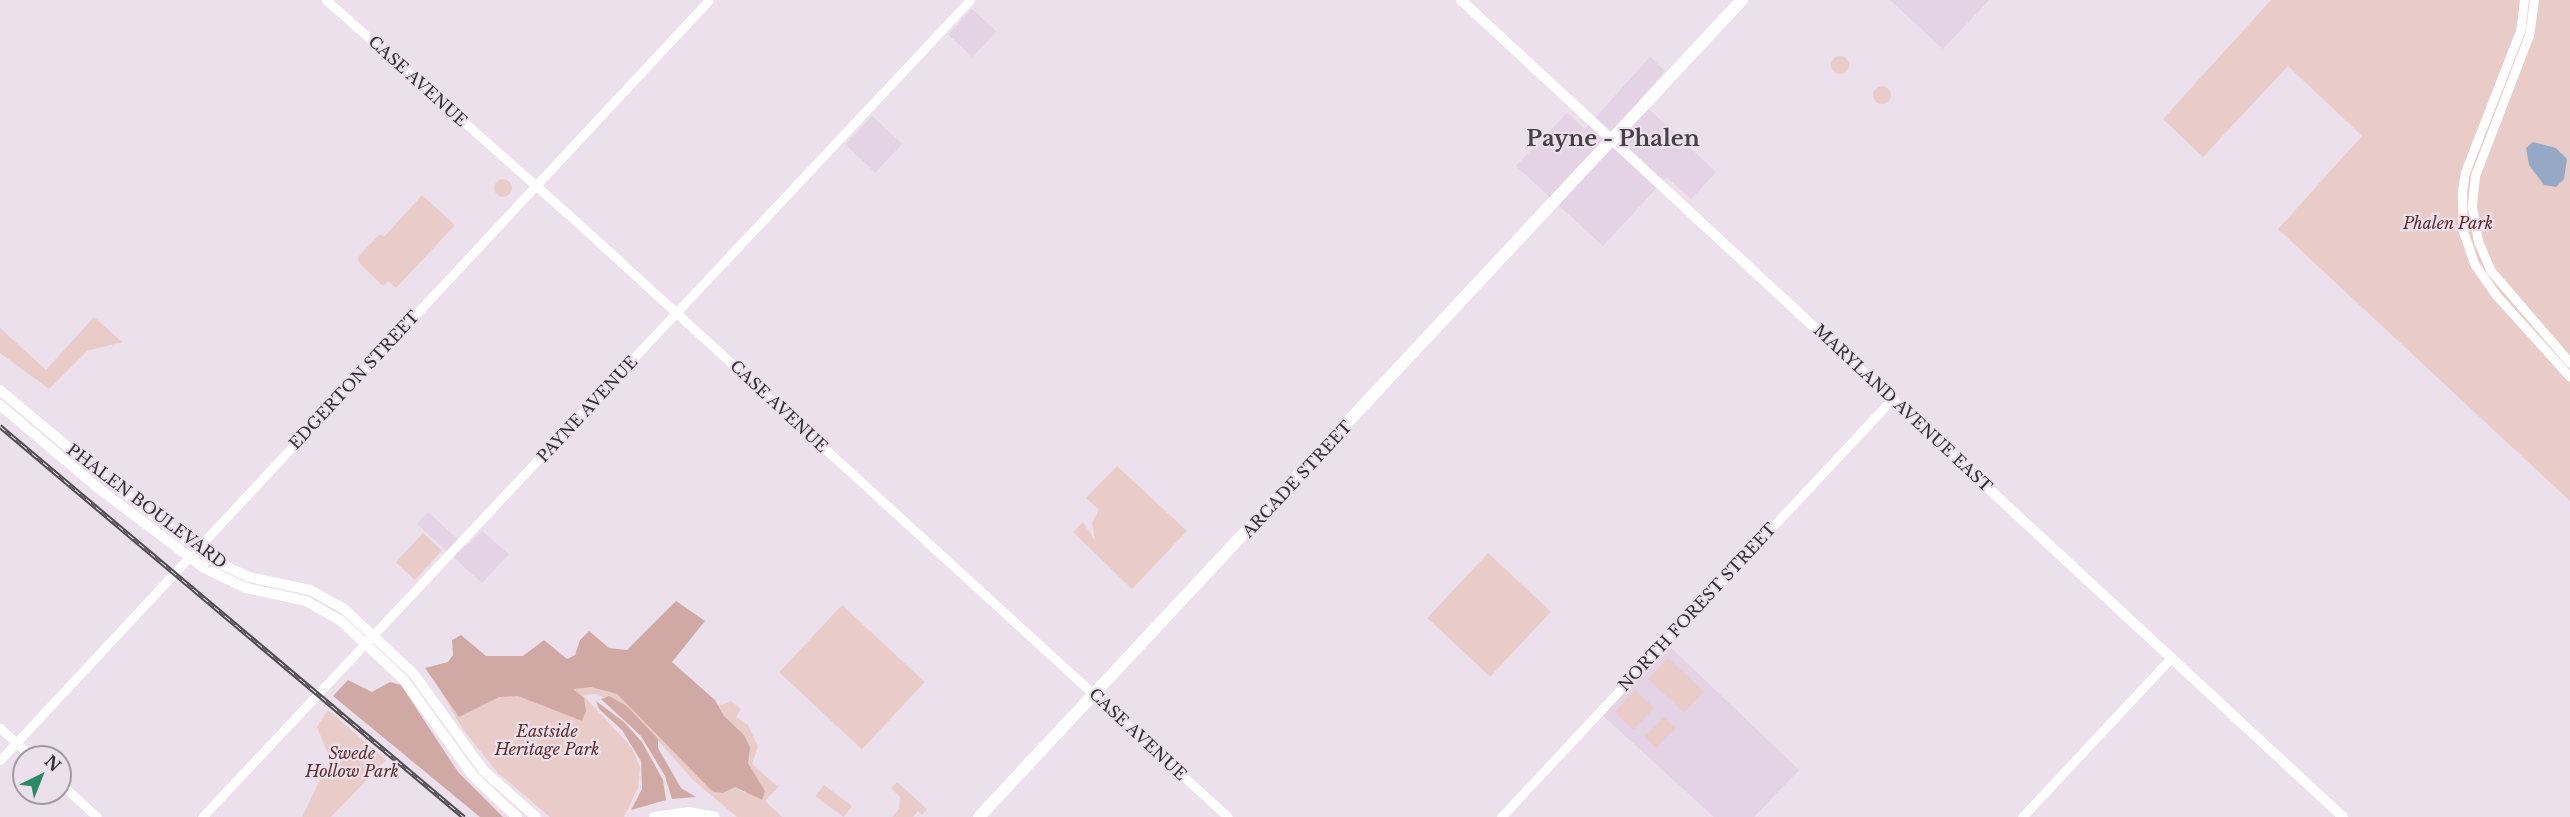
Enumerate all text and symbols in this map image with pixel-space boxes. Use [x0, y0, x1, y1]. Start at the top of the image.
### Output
street label: CASE AVENUE [364, 31, 472, 131]
district label: Payne - Phalen [1526, 126, 1700, 152]
park label: Phalen Park [2403, 213, 2493, 233]
street label: EDGERTON STREET [285, 307, 423, 453]
street label: MARYLAND AVENUE EAST [1810, 320, 1996, 496]
street label: PAYNE AVENUE [533, 352, 641, 466]
street label: CASE AVENUE [726, 356, 832, 456]
street label: ARCADE STREET [1238, 417, 1356, 541]
street label: PHALEN BOULEVARD [63, 440, 231, 572]
street label: NORTH FOREST STREET [1614, 519, 1780, 695]
street label: CASE AVENUE [1085, 684, 1191, 784]
park label: Eastside Heritage Park [495, 721, 599, 759]
park label: Swede Hollow Park [305, 743, 399, 781]
north arrow [12, 745, 72, 805]
text: N [41, 751, 65, 776]

